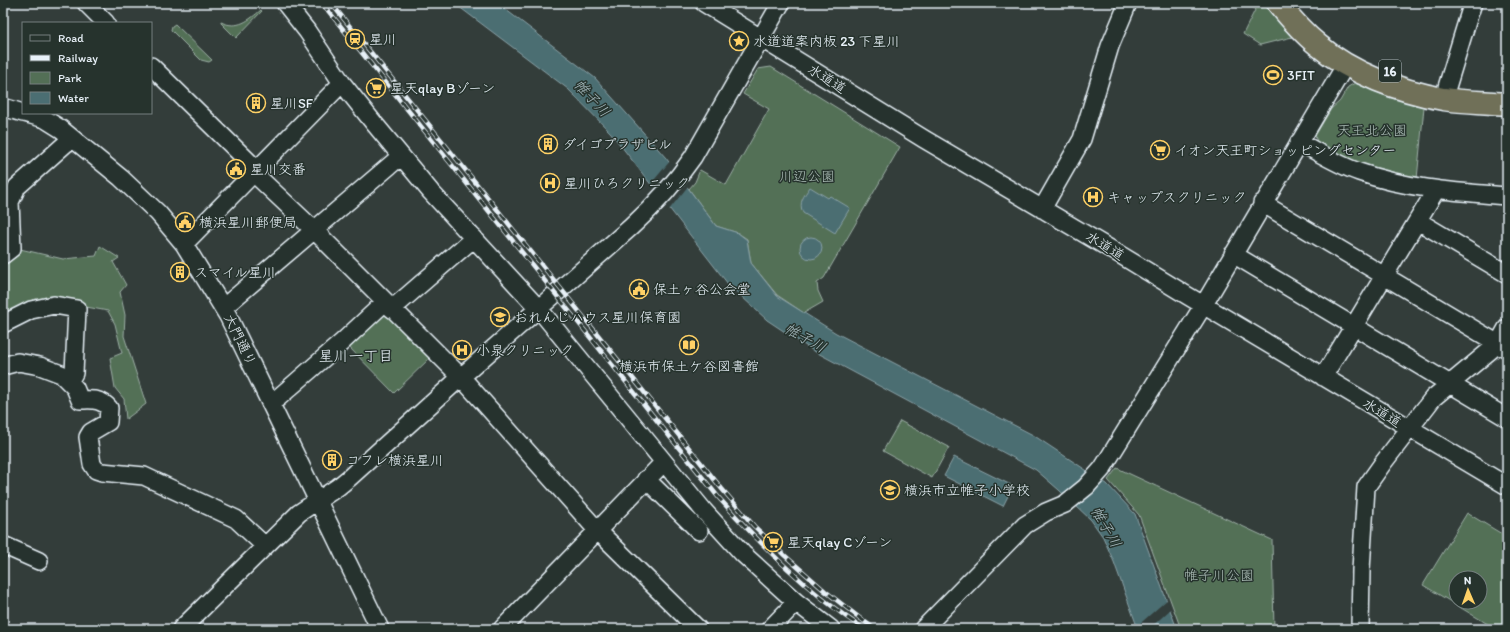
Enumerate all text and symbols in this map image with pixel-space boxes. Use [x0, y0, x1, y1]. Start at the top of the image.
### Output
legend [22, 22, 152, 114]
station icon: 星川 [344, 28, 366, 50]
place icon: 水道道案内板 23 下星川 [728, 30, 750, 52]
text: Road [58, 31, 84, 45]
place label: 星川 [369, 31, 397, 48]
place label: 水道道案内板 23 下星川 [753, 33, 900, 50]
text: Railway [58, 51, 98, 65]
road number: 16 [1379, 60, 1401, 82]
street label: 水道道 [805, 61, 849, 97]
sports icon: 3FIT [1262, 64, 1284, 86]
place label: 3FIT [1287, 67, 1315, 84]
text: Park [58, 71, 82, 85]
water label: 帷子川 [570, 75, 614, 121]
supermarket icon: 星天qlay Bゾーン [365, 77, 387, 99]
place label: 星天qlay Bゾーン [390, 80, 495, 97]
text: Water [58, 91, 89, 105]
building icon: 星川SF [245, 92, 267, 114]
place label: 星川SF [270, 95, 314, 112]
park label: 天王北公園 [1337, 122, 1407, 139]
building icon: ダイゴプラザビル [537, 133, 559, 155]
place label: ダイゴプラザビル [562, 136, 672, 153]
supermarket icon: イオン天王町ショッピングセンター [1149, 139, 1171, 161]
place label: イオン天王町ショッピングセンター [1174, 142, 1396, 159]
public building icon: 星川交番 [225, 158, 247, 180]
place label: 星川交番 [250, 161, 306, 178]
park label: 川辺公園 [779, 168, 835, 185]
hospital icon: 星川ひろクリニック [539, 172, 561, 194]
place label: 星川ひろクリニック [564, 175, 690, 192]
hospital icon: キャップスクリニック [1082, 186, 1104, 208]
place label: キャップスクリニック [1107, 189, 1246, 206]
public building icon: 横浜星川郵便局 [174, 211, 196, 233]
place label: 横浜星川郵便局 [199, 214, 297, 231]
street label: 水道道 [1083, 228, 1127, 264]
building icon: スマイル星川 [169, 261, 191, 283]
place label: スマイル星川 [194, 264, 276, 281]
public building icon: 保土ヶ谷公会堂 [628, 278, 650, 300]
place label: 保土ヶ谷公会堂 [653, 281, 751, 298]
school or university icon: おれんじハウス星川保育園 [489, 306, 511, 328]
place label: おれんじハウス星川保育園 [514, 309, 681, 326]
street label: 大門通り [220, 311, 260, 369]
water label: 帷子川 [781, 319, 829, 357]
library icon: 横浜市保土ケ谷図書館 [678, 334, 700, 356]
hospital icon: 小泉クリニック [451, 339, 473, 361]
place label: 小泉クリニック [476, 342, 574, 359]
district label: 星川一丁目 [318, 347, 394, 365]
place label: 横浜市保土ケ谷図書館 [619, 358, 759, 375]
street label: 水道道 [1360, 395, 1404, 431]
building icon: コフレ横浜星川 [321, 449, 343, 471]
place label: コフレ横浜星川 [346, 452, 444, 469]
school or university icon: 横浜市立帷子小学校 [879, 479, 901, 501]
place label: 横浜市立帷子小学校 [904, 482, 1030, 499]
water label: 帷子川 [1087, 503, 1125, 551]
supermarket icon: 星天qlay Cゾーン [762, 531, 784, 553]
place label: 星天qlay Cゾーン [787, 534, 892, 551]
park label: 帷子川公園 [1184, 567, 1254, 584]
north arrow [1448, 570, 1488, 610]
text: N [1464, 574, 1472, 587]

